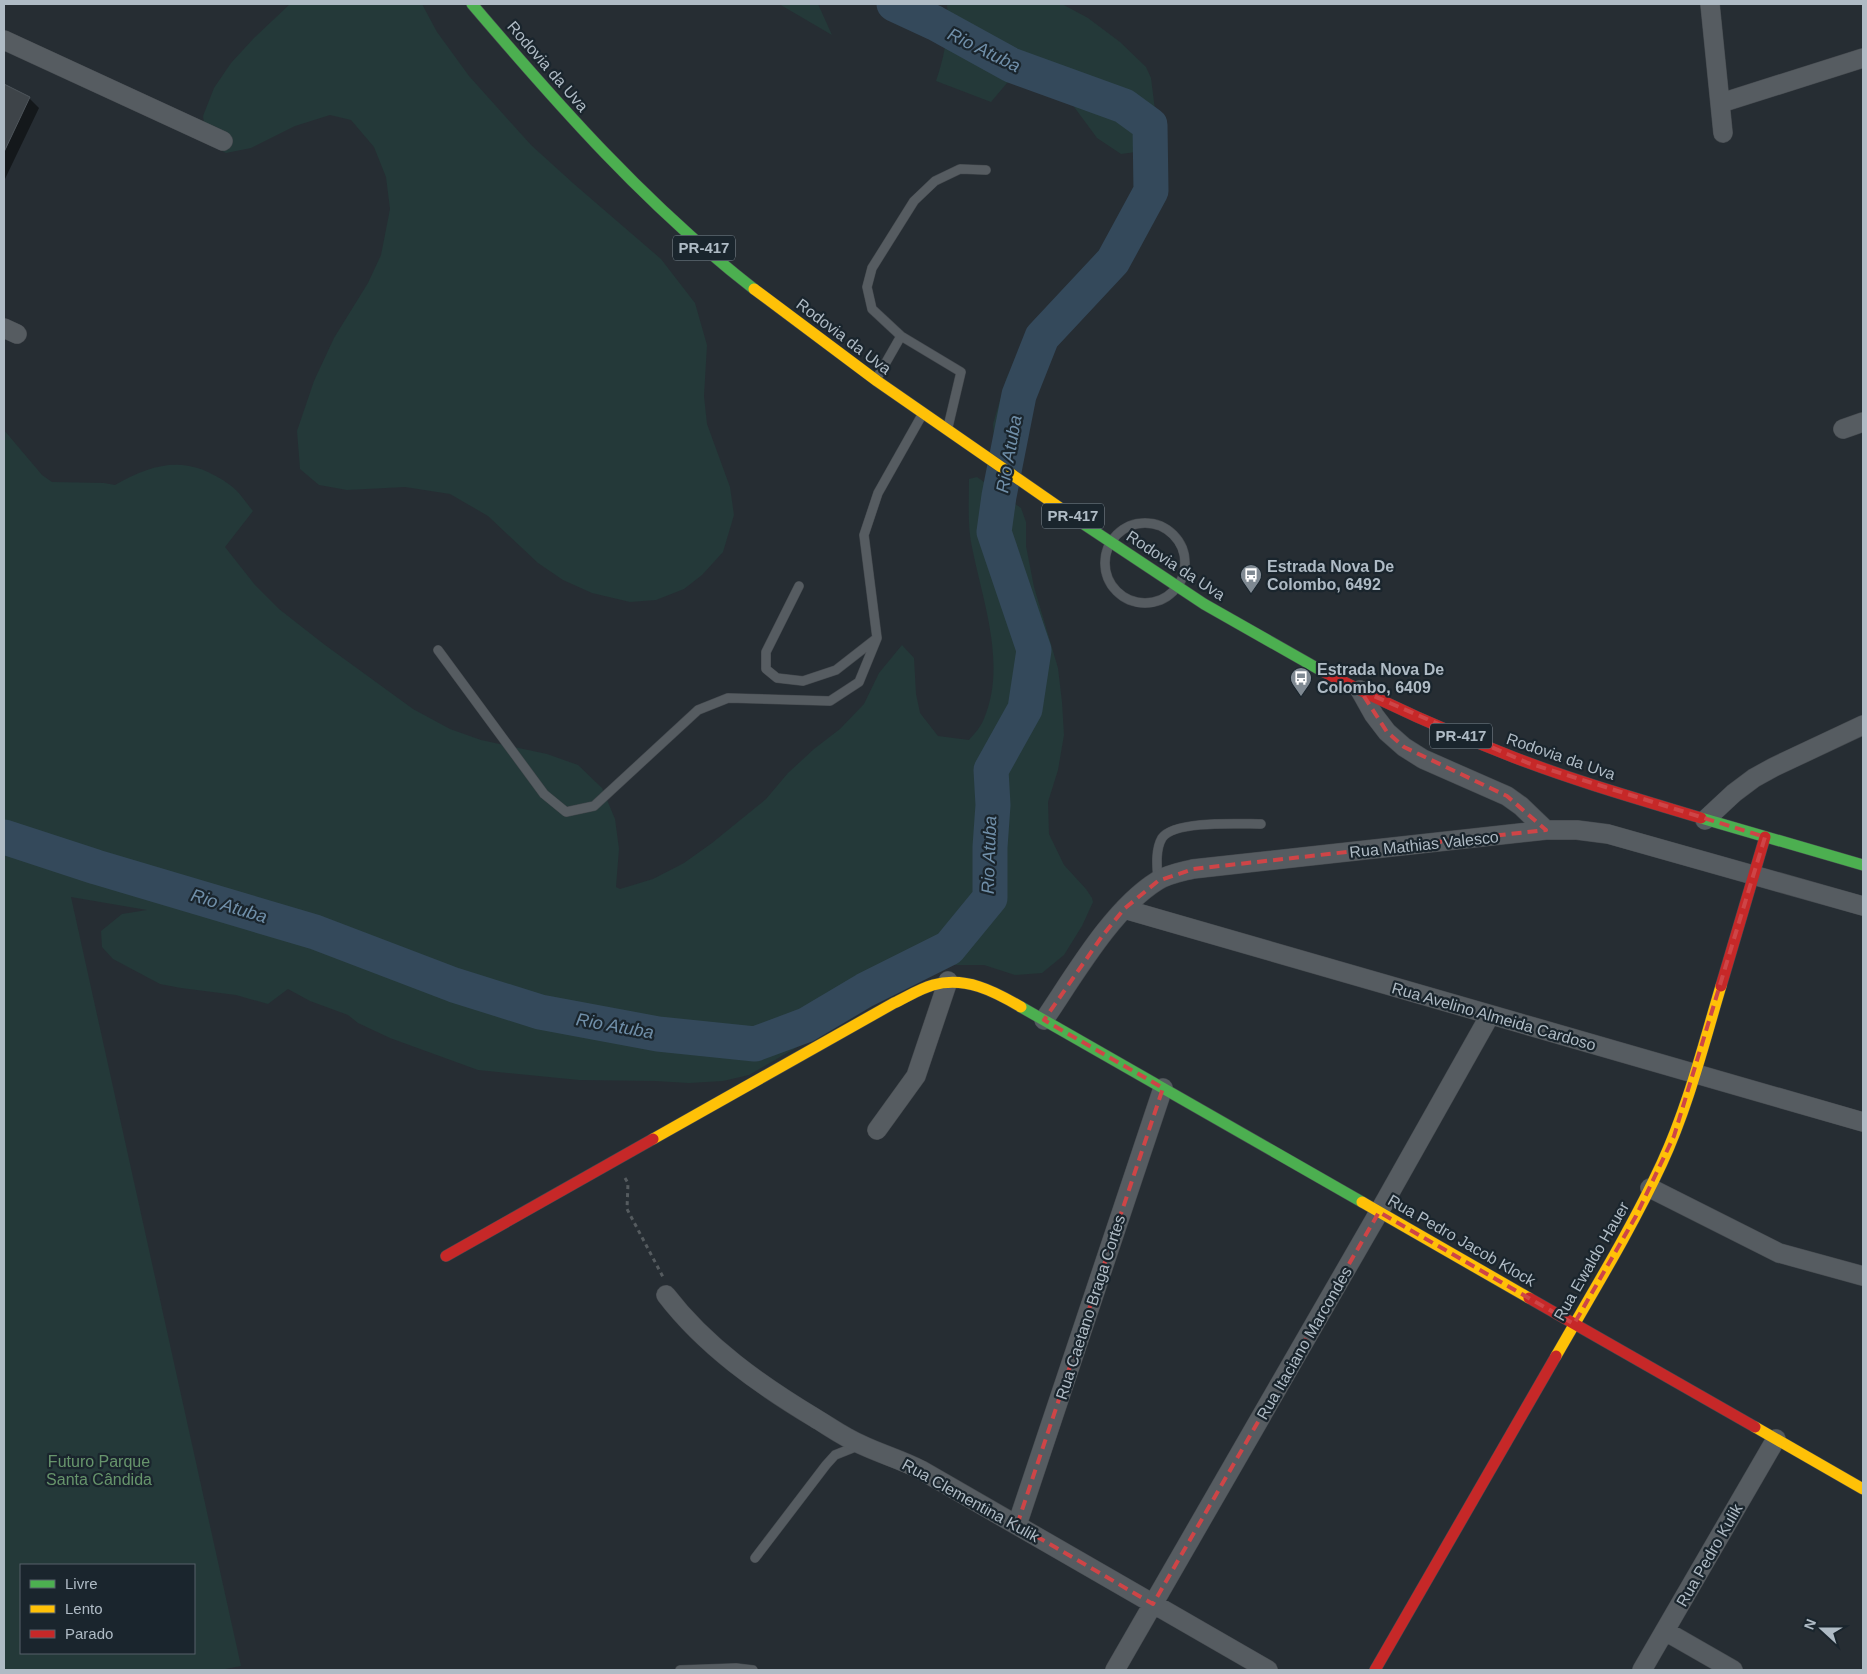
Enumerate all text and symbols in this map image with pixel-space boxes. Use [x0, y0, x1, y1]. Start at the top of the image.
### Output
street label: Rodovia da Uva [504, 18, 591, 115]
water label: Rio Atuba [944, 24, 1024, 76]
road number: PR-417 [673, 236, 735, 260]
street label: Rodovia da Uva [793, 295, 894, 378]
water label: Rio Atuba [992, 414, 1026, 494]
road number: PR-417 [1042, 504, 1104, 528]
street label: Rodovia da Uva [1123, 527, 1228, 604]
place label: Estrada Nova De Colombo, 6492 [1267, 558, 1394, 593]
bus stop icon: Estrada Nova De Colombo, 6492 [1239, 563, 1263, 594]
place label: Estrada Nova De Colombo, 6409 [1317, 661, 1444, 696]
bus stop icon: Estrada Nova De Colombo, 6409 [1289, 666, 1313, 697]
road number: PR-417 [1430, 724, 1492, 748]
street label: Rodovia da Uva [1504, 730, 1618, 783]
water label: Rio Atuba [978, 815, 1000, 895]
street label: Rua Mathias Valesco [1349, 828, 1500, 861]
water label: Rio Atuba [189, 885, 269, 927]
street label: Rua Avelino Almeida Cardoso [1390, 979, 1598, 1054]
water label: Rio Atuba [575, 1009, 655, 1043]
street label: Rua Pedro Jacob Klock [1385, 1191, 1539, 1290]
street label: Rua Ewaldo Hauer [1550, 1198, 1633, 1324]
street label: Rua Caetano Braga Cortes [1053, 1213, 1128, 1402]
street label: Rua Itaciano Marcondes [1254, 1264, 1355, 1423]
park label: Futuro Parque Santa Cândida [46, 1453, 152, 1488]
street label: Rua Clementina Kulik [899, 1456, 1043, 1546]
street label: Rua Pedro Kulik [1673, 1500, 1746, 1610]
legend [20, 1564, 195, 1654]
text: Livre [65, 1575, 98, 1592]
text: Lento [65, 1600, 103, 1617]
north arrow [1797, 1604, 1847, 1654]
text: N [1801, 1617, 1819, 1632]
text: Parado [65, 1625, 113, 1642]

